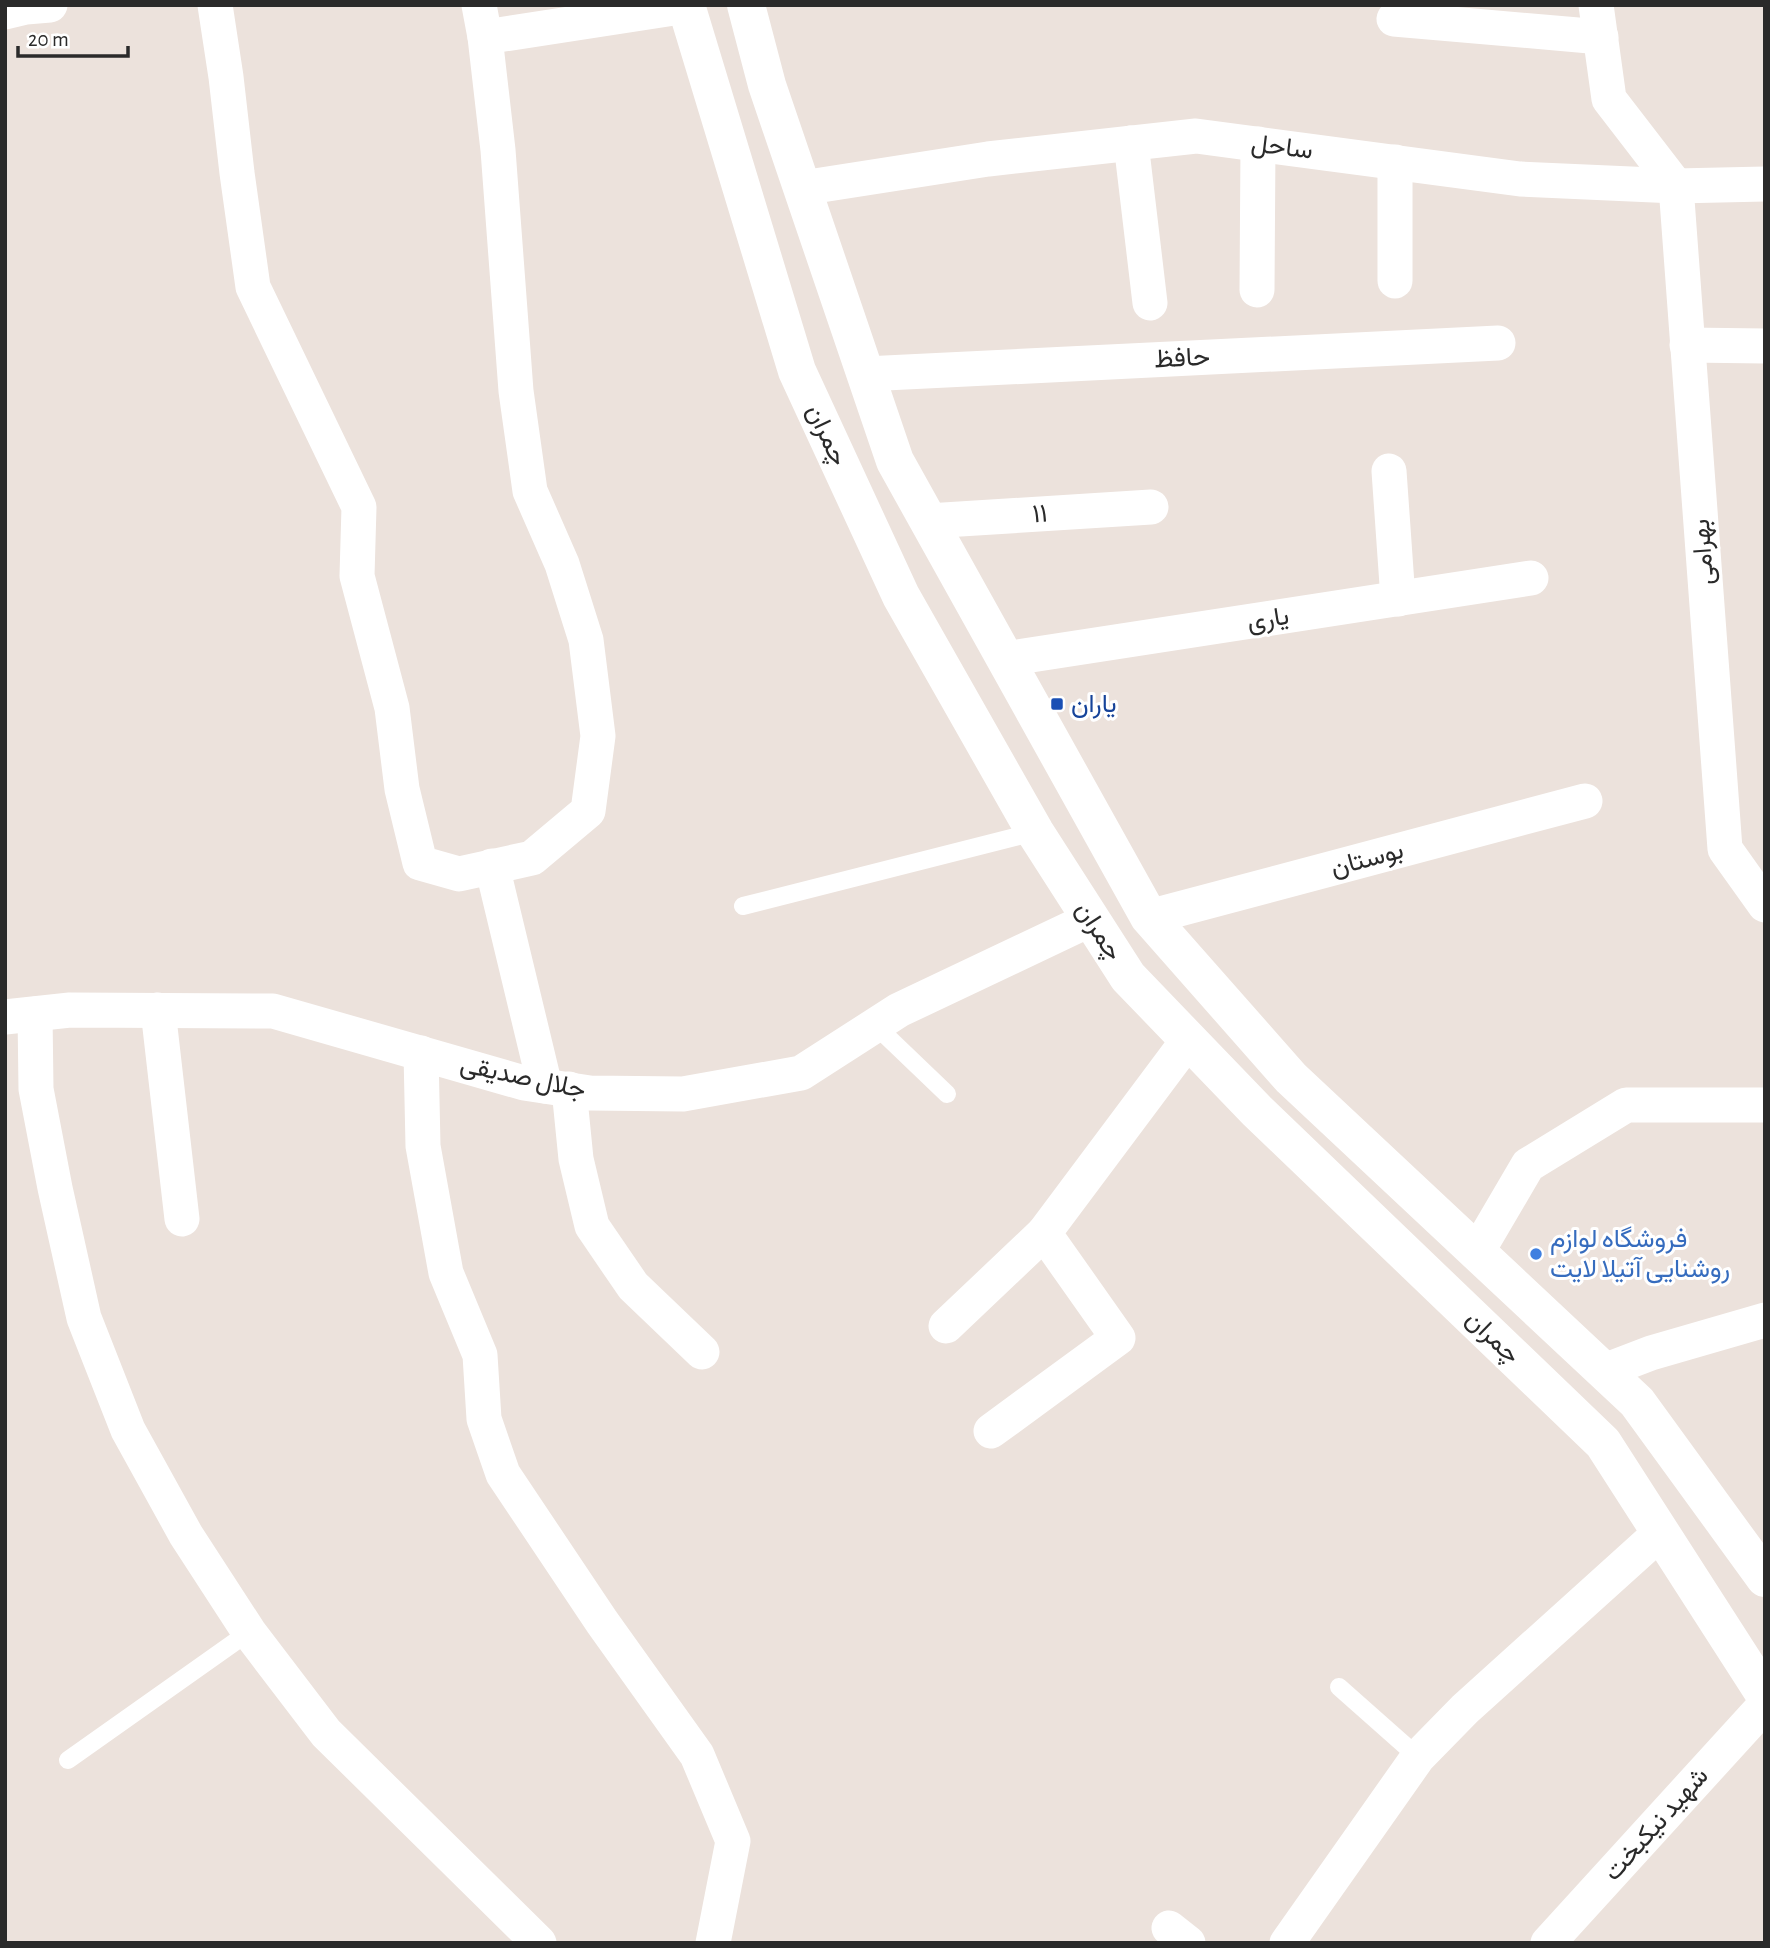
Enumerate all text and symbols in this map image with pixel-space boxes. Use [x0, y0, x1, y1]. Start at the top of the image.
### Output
scale bar [18, 14, 128, 58]
text: 20 m [28, 29, 69, 50]
street label: ساحل [1249, 130, 1314, 166]
street label: حافظ [1153, 344, 1211, 372]
street label: چمران [798, 400, 852, 471]
street label: ۱۱ [1032, 501, 1048, 527]
street label: بهرامی [1688, 518, 1720, 586]
street label: یاری [1245, 603, 1291, 637]
place label: یاران [1071, 691, 1117, 719]
marker: یاران [1049, 696, 1065, 712]
street label: بوستان [1328, 837, 1407, 883]
street label: چمران [1067, 897, 1127, 967]
street label: جلال صدیقی [458, 1051, 588, 1105]
place label: فروشگاه لوازم روشنایی آتیلا لایت [1550, 1226, 1730, 1284]
marker: فروشگاه لوازم روشنایی آتیلا لایت [1528, 1246, 1544, 1262]
street label: چمران [1458, 1305, 1525, 1372]
street label: شهید نیکبخت [1599, 1763, 1715, 1887]

